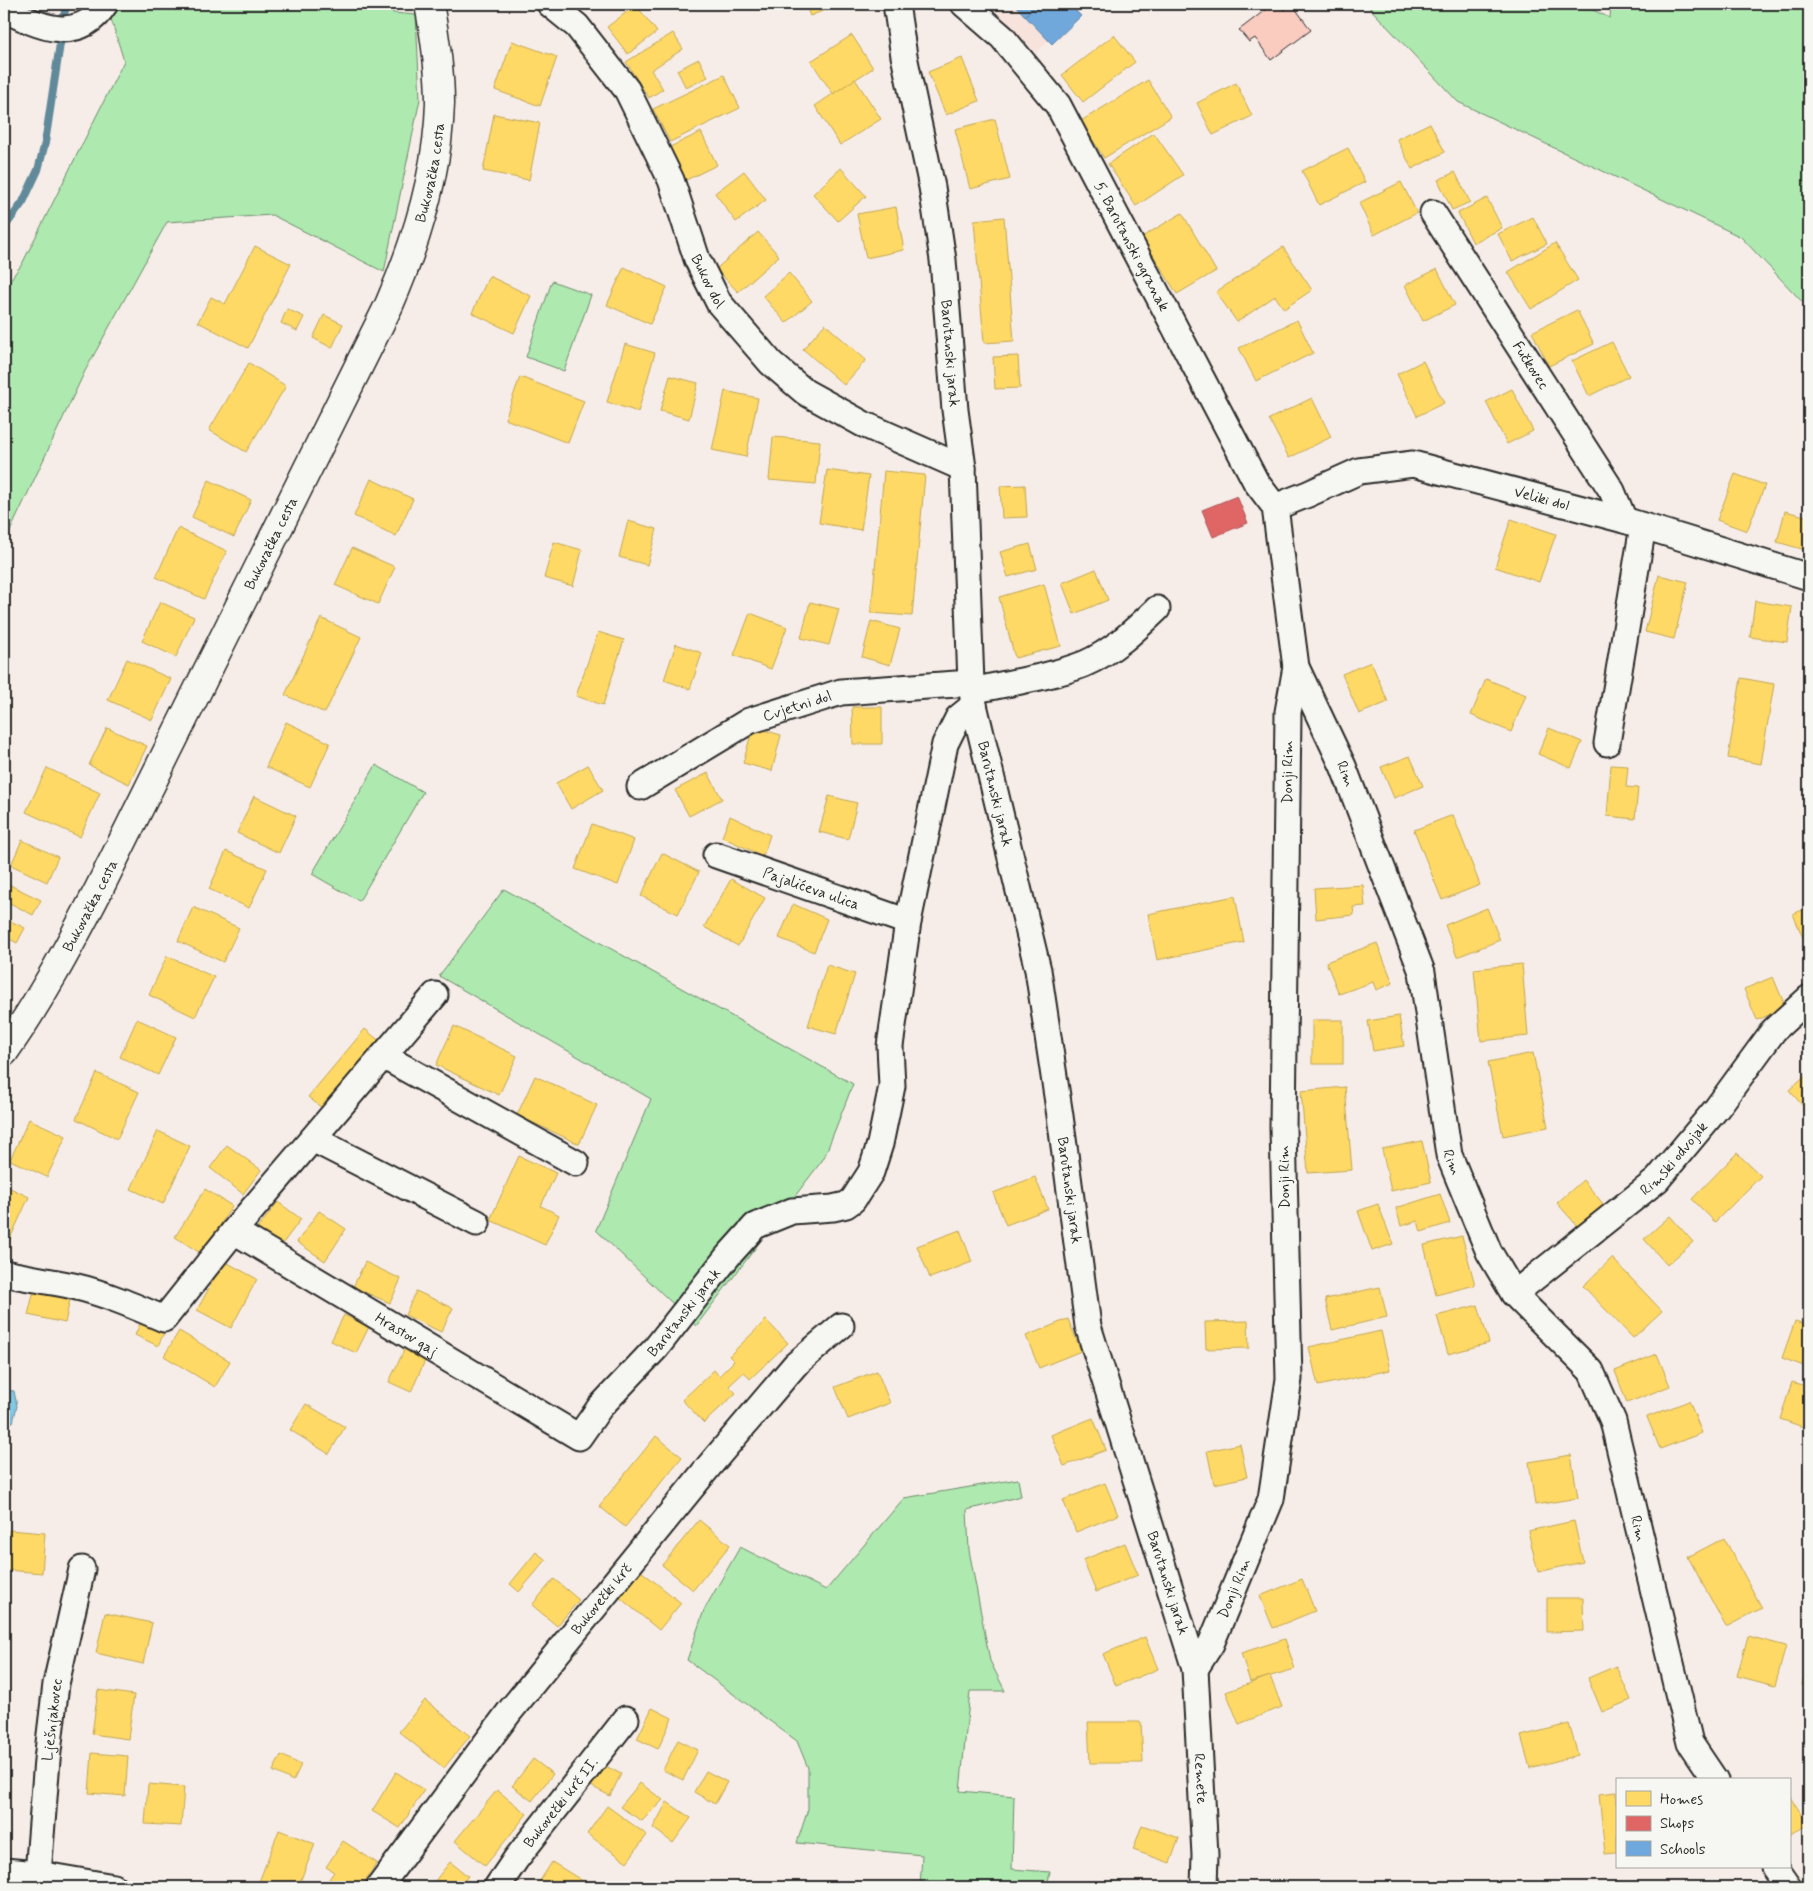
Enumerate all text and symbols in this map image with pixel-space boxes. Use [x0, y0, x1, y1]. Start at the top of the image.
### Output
street label: Bukovačka cesta [411, 122, 450, 225]
street label: 5. Barutanski ogranak [1089, 178, 1174, 315]
street label: Bukov dol [685, 251, 729, 314]
street label: Barutanski jarak [935, 299, 964, 408]
street label: Fučkovec [1507, 338, 1553, 394]
street label: Veliki dol [1512, 482, 1571, 516]
street label: Bukovačka cesta [240, 494, 303, 593]
street label: Cvjetni dol [761, 687, 834, 727]
street label: Barutanski jarak [972, 739, 1017, 849]
street label: Donji Rim [1278, 740, 1299, 804]
street label: Rim [1331, 758, 1359, 790]
street label: Bukovačka cesta [59, 856, 123, 956]
street label: Pajalićeva ulica [760, 863, 862, 915]
street label: Rimski odvojak [1636, 1117, 1713, 1201]
street label: Barutanski jarak [1052, 1136, 1086, 1245]
street label: Donji Rim [1274, 1145, 1296, 1209]
street label: Rim [1437, 1148, 1465, 1179]
street label: Barutanski jarak [643, 1264, 726, 1362]
street label: Hrastov gaj [371, 1308, 441, 1361]
street label: Rim [1625, 1513, 1651, 1544]
street label: Barutanski jarak [1142, 1529, 1193, 1638]
street label: Donji Rim [1214, 1555, 1256, 1622]
street label: Bukovečki krč [567, 1560, 637, 1639]
street label: Lješnjakovec [38, 1676, 68, 1762]
street label: Bukovečki krč II. [520, 1753, 603, 1852]
street label: Remete [1189, 1753, 1211, 1805]
legend [1616, 1778, 1790, 1868]
text: Homes [1660, 1790, 1703, 1810]
text: Shops [1660, 1814, 1695, 1834]
text: Schools [1660, 1840, 1706, 1860]

